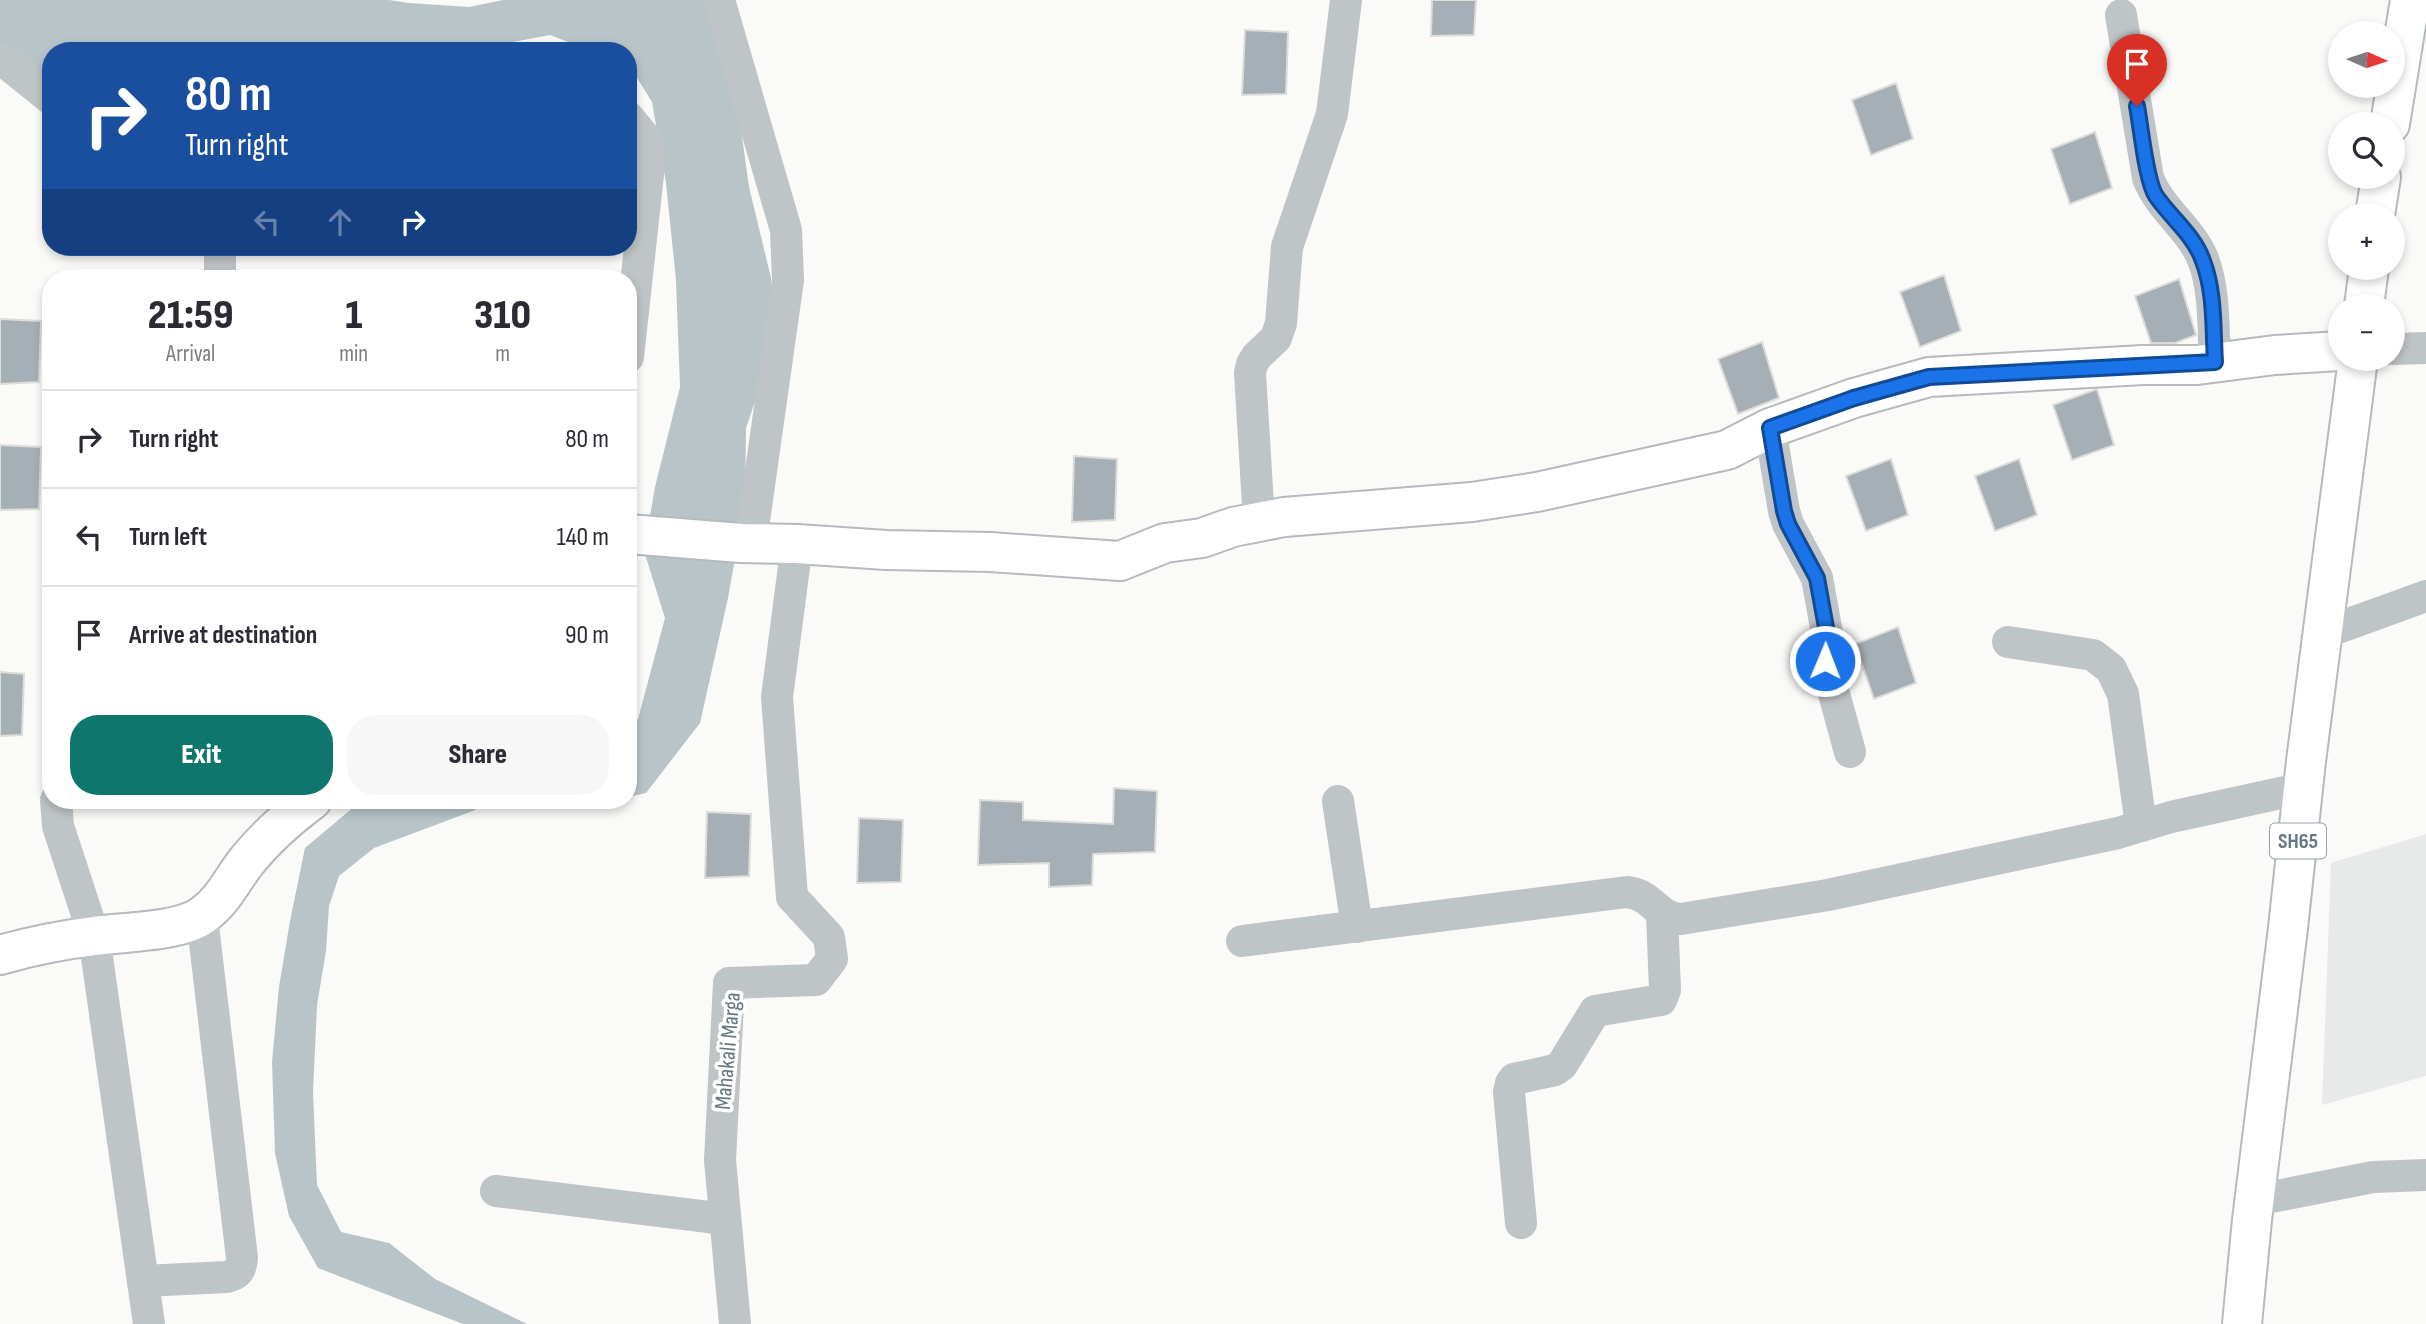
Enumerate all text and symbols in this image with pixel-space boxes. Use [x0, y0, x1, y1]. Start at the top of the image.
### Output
north arrow [2328, 21, 2404, 98]
map controls [2328, 21, 2405, 371]
pin [2107, 34, 2167, 106]
icon: arrive [2118, 45, 2156, 83]
text: 80 m [185, 66, 272, 125]
icon: right [70, 70, 161, 161]
button: search [2328, 112, 2405, 189]
text: Turn right [185, 126, 289, 165]
icon: left [248, 203, 286, 241]
icon: ahead [321, 203, 359, 241]
icon: right [394, 203, 432, 241]
button: + [2328, 203, 2405, 280]
text: 21:59 [148, 290, 234, 341]
text: 1 [345, 290, 362, 341]
text: 310 [474, 290, 531, 341]
button: − [2328, 294, 2405, 371]
text: Arrival [166, 340, 215, 368]
text: min [339, 340, 368, 368]
text: m [495, 340, 510, 368]
icon: right [70, 420, 108, 458]
text: Turn right [129, 424, 218, 455]
text: 80 m [565, 424, 609, 455]
icon: left [70, 518, 108, 556]
text: Turn left [129, 522, 207, 553]
text: 140 m [557, 522, 609, 553]
icon: arrive [70, 616, 108, 654]
text: Arrive at destination [129, 620, 317, 651]
text: 90 m [565, 620, 609, 651]
position arrow [1788, 624, 1862, 698]
button: Exit [70, 715, 333, 795]
button: Share [347, 715, 609, 795]
road number: SH65 [2270, 824, 2326, 858]
street label: Mahakali Marga [709, 991, 747, 1111]

